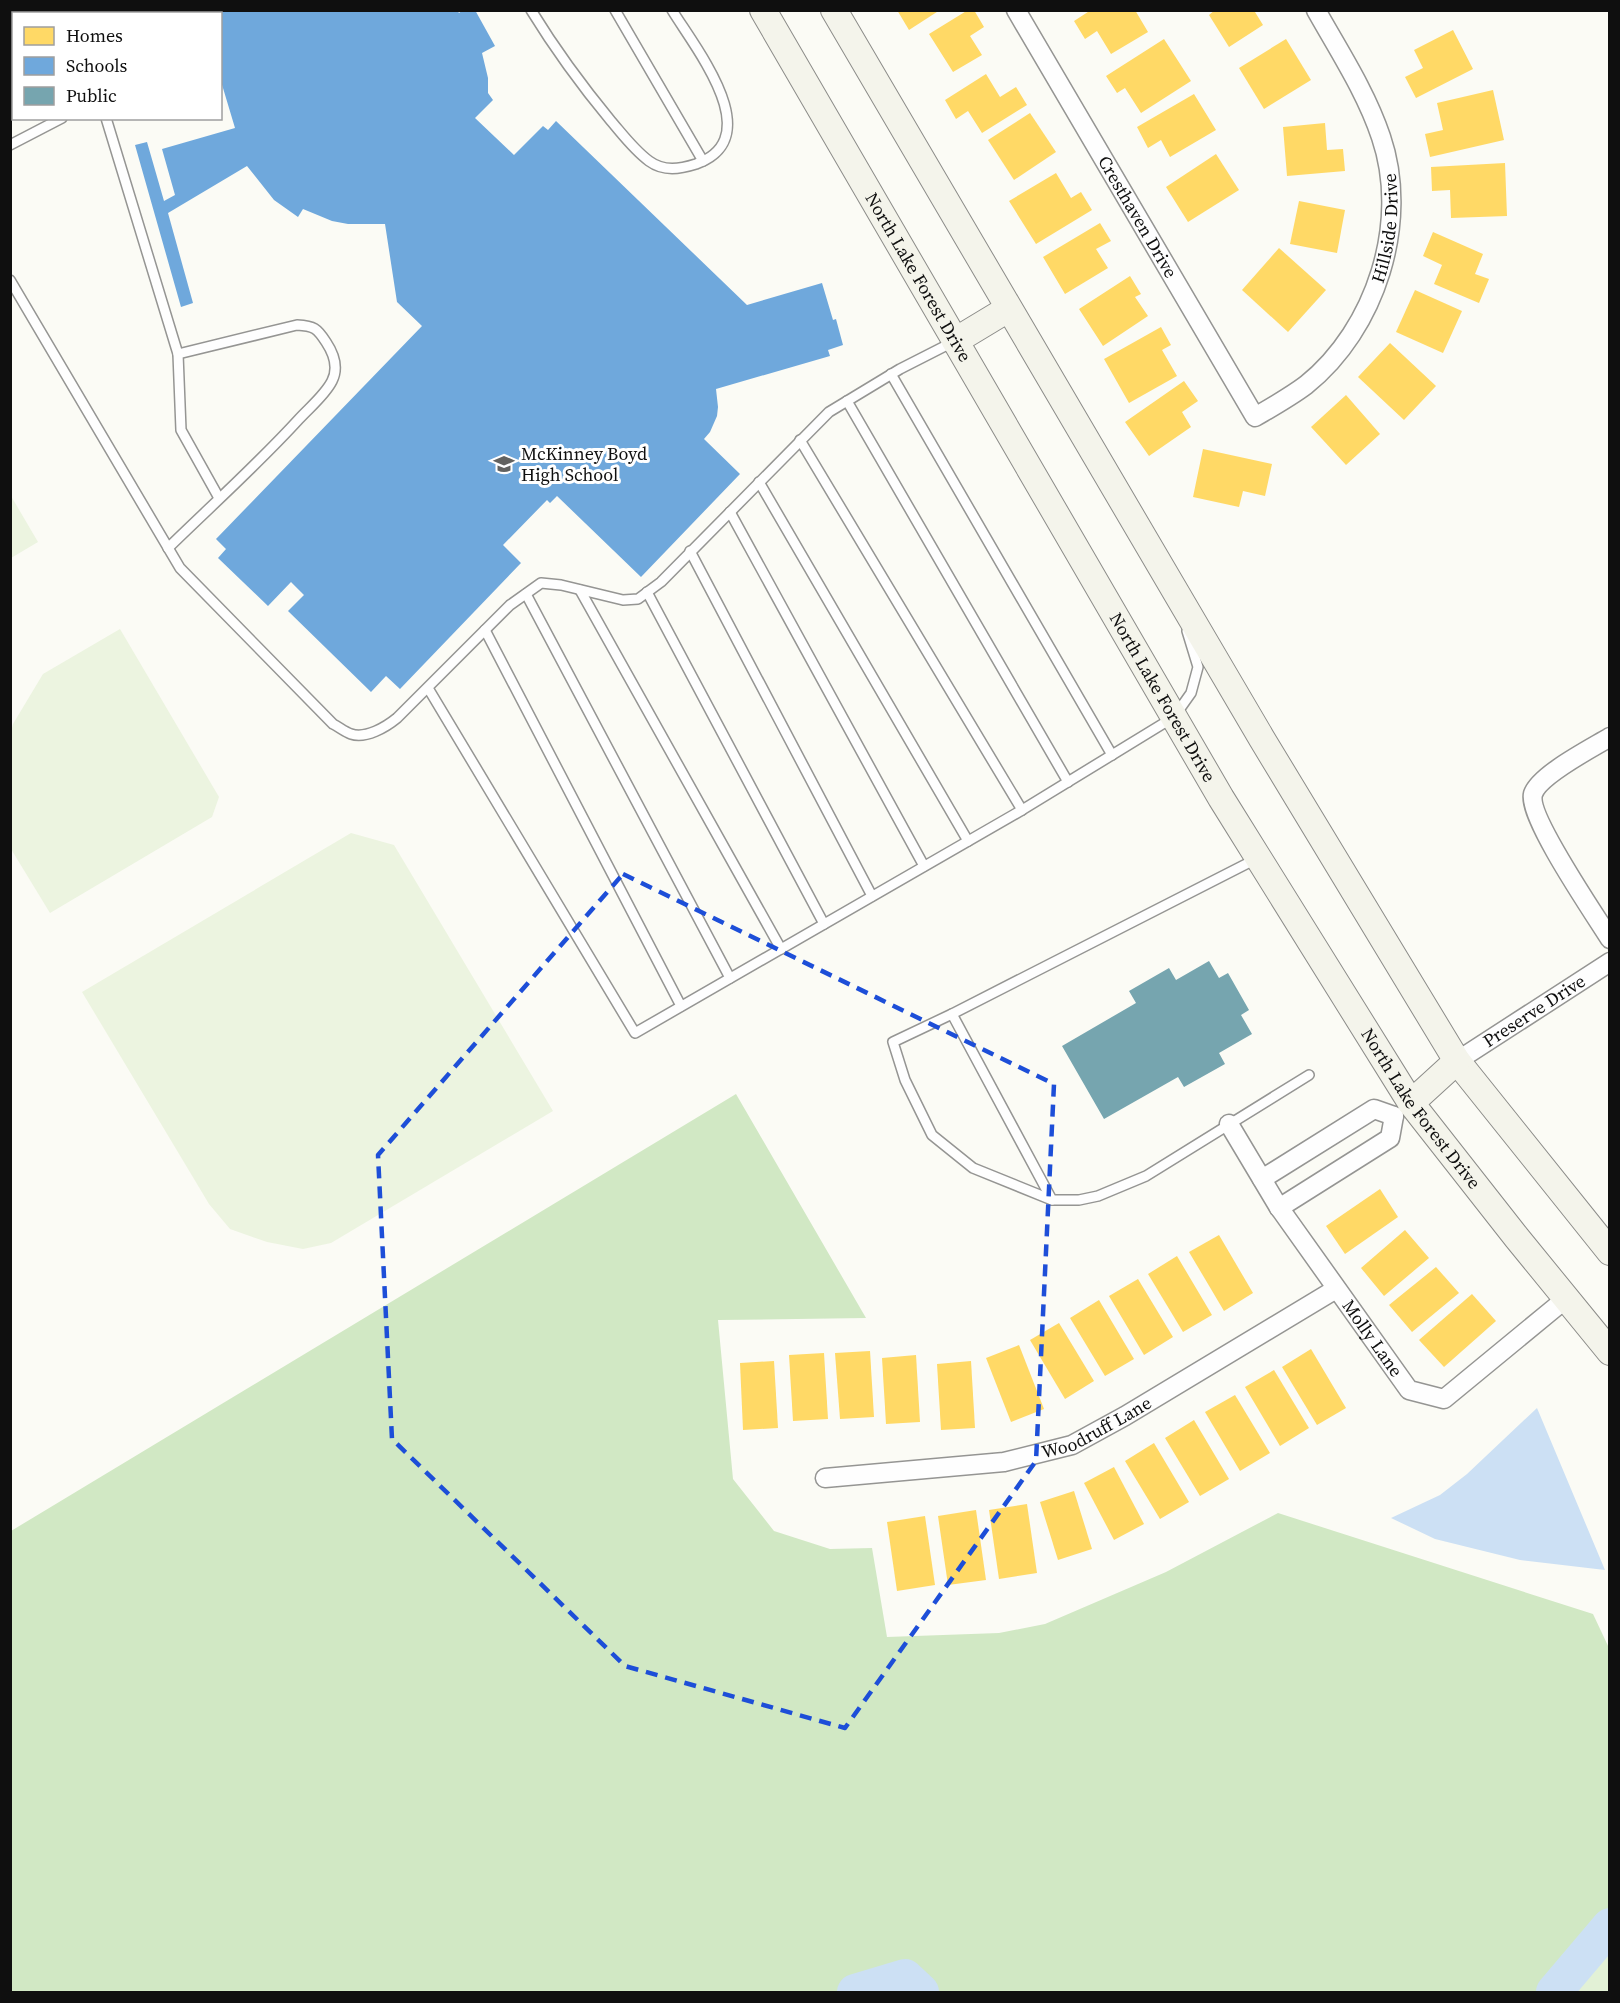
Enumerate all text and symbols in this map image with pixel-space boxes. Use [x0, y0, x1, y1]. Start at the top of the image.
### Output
legend [12, 12, 222, 120]
text: Homes [66, 23, 123, 48]
text: Schools [66, 53, 128, 78]
text: Public [66, 83, 117, 108]
street label: Cresthaven Drive [1092, 151, 1184, 282]
street label: Hillside Drive [1365, 172, 1403, 286]
street label: North Lake Forest Drive [860, 188, 978, 366]
place label: McKinney Boyd High School [521, 441, 647, 487]
school or university icon: McKinney Boyd High School [492, 452, 516, 476]
street label: North Lake Forest Drive [1104, 608, 1222, 786]
street label: Preserve Drive [1478, 968, 1590, 1053]
street label: North Lake Forest Drive [1355, 1023, 1487, 1194]
street label: Molly Lane [1337, 1294, 1409, 1382]
street label: Woodruff Lane [1039, 1390, 1156, 1464]

